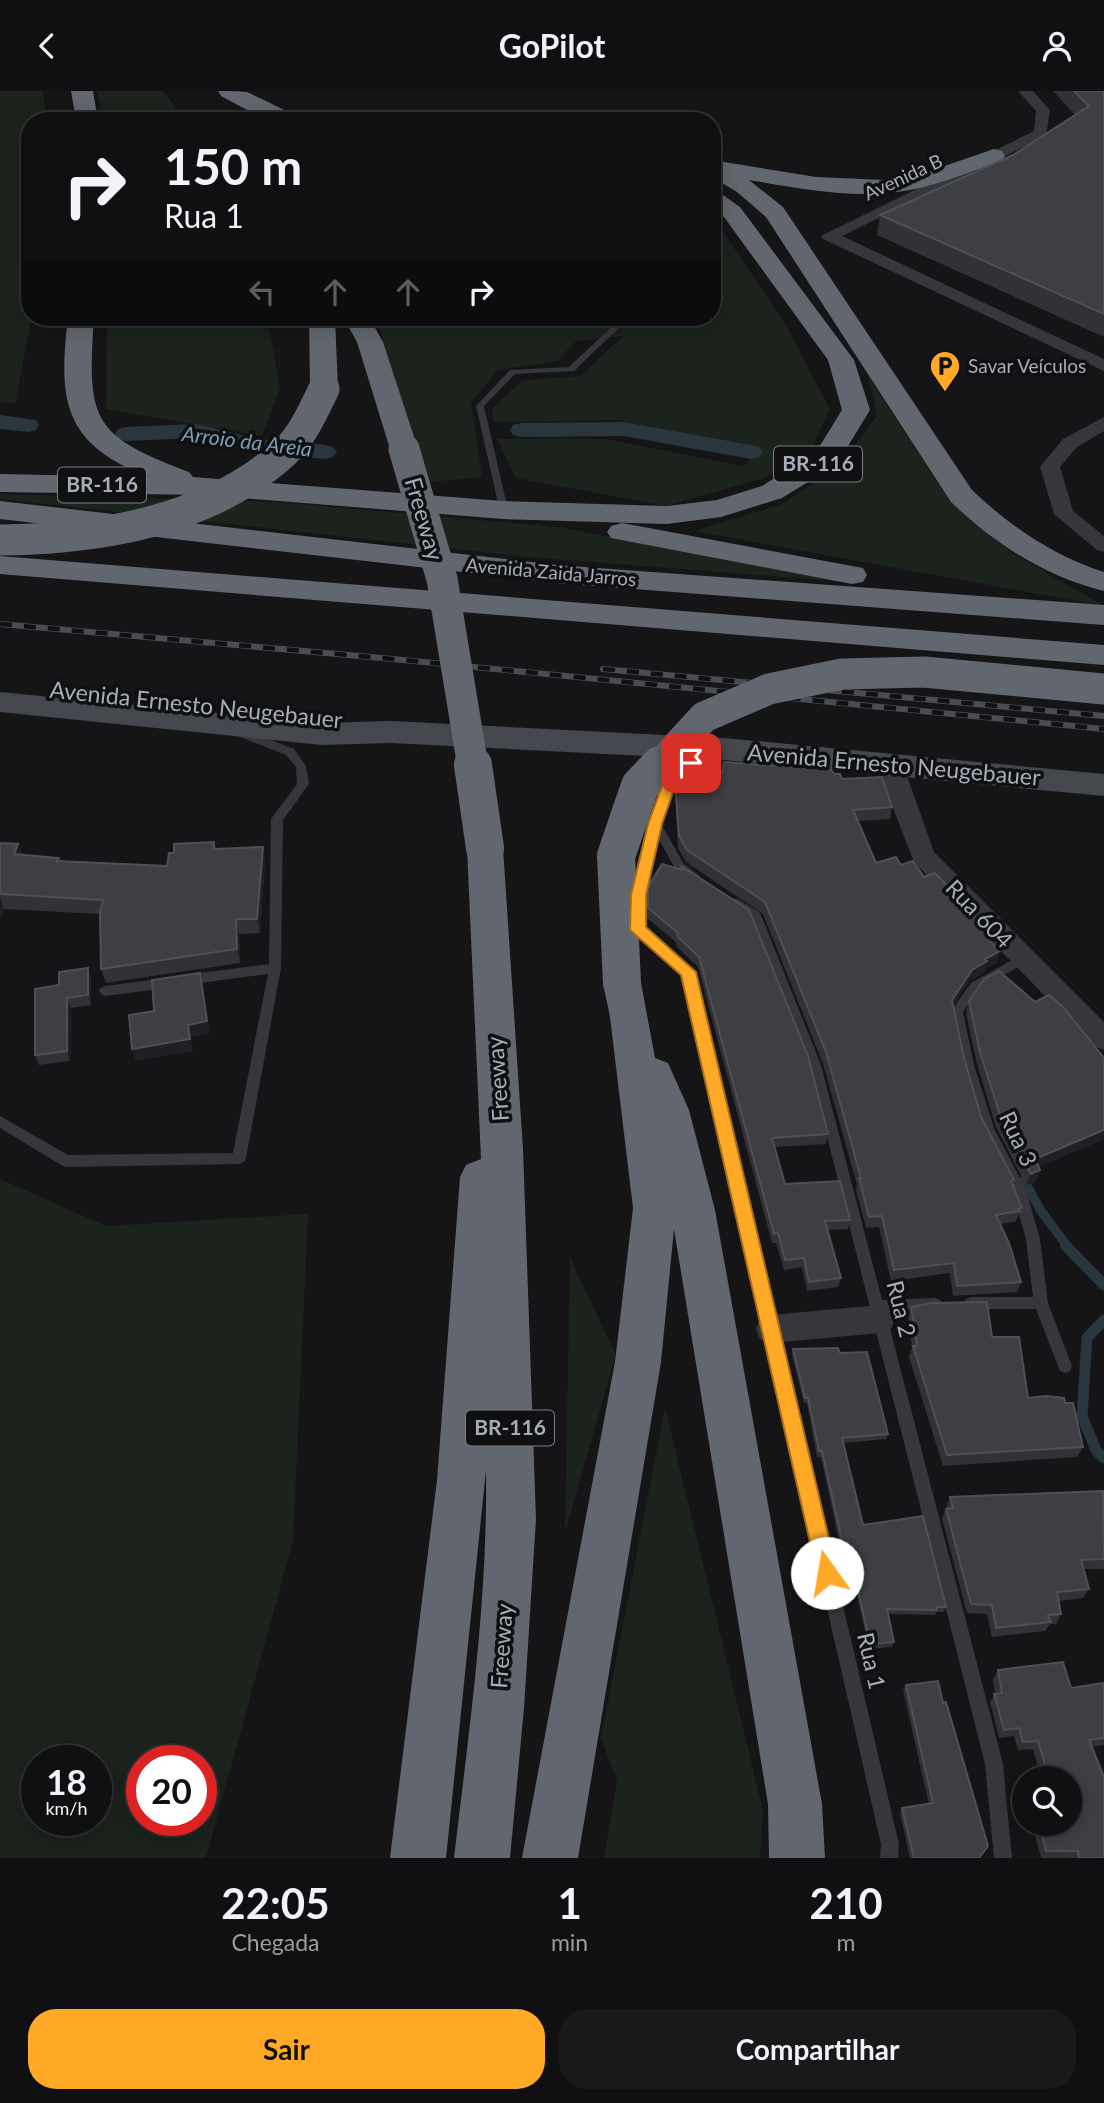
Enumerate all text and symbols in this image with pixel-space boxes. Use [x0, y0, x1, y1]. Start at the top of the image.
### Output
text: GoPilot [499, 26, 605, 65]
icon: back [28, 27, 66, 65]
icon: person [1038, 27, 1076, 65]
text: 150 m [164, 137, 302, 195]
icon: right [49, 140, 140, 231]
street label: Avenida B [860, 148, 946, 205]
text: Rua 1 [164, 196, 244, 235]
icon: left [243, 273, 281, 311]
icon: ahead [316, 273, 354, 311]
icon: ahead [389, 273, 427, 311]
icon: right [462, 273, 500, 311]
parking icon: Savar Veículos [928, 349, 962, 393]
place label: Savar Veículos [968, 354, 1086, 377]
water label: Arroio da Areia [180, 420, 314, 461]
road number: BR-116 [774, 447, 862, 481]
road number: BR-116 [58, 467, 146, 503]
street label: Freeway [400, 474, 450, 564]
street label: Avenida Zaida Jarros [465, 553, 637, 590]
street label: Avenida Ernesto Neugebauer [48, 675, 344, 733]
pin [661, 733, 721, 793]
street label: Avenida Ernesto Neugebauer [746, 737, 1042, 791]
icon: arrive [672, 744, 710, 782]
street label: Rua 604 [940, 873, 1019, 953]
street label: Freeway [480, 1036, 514, 1122]
street label: Rua 3 [994, 1107, 1044, 1171]
street label: Rua 2 [881, 1278, 923, 1340]
road number: BR-116 [466, 1411, 554, 1445]
position arrow [790, 1536, 864, 1610]
street label: Freeway [484, 1602, 518, 1689]
street label: Rua 1 [852, 1630, 892, 1692]
speed limit sign: 20 [126, 1745, 217, 1836]
text: 18 [46, 1760, 87, 1802]
map controls [1012, 1766, 1082, 1836]
button: search [1012, 1766, 1082, 1836]
text: km/h [45, 1797, 88, 1819]
text: 22:05 [221, 1878, 330, 1928]
text: 1 [557, 1878, 582, 1928]
text: 210 [810, 1878, 883, 1928]
text: Chegada [231, 1928, 319, 1956]
text: min [551, 1928, 588, 1956]
text: m [837, 1928, 856, 1956]
button: Sair [28, 2009, 545, 2089]
button: Compartilhar [559, 2009, 1076, 2089]

